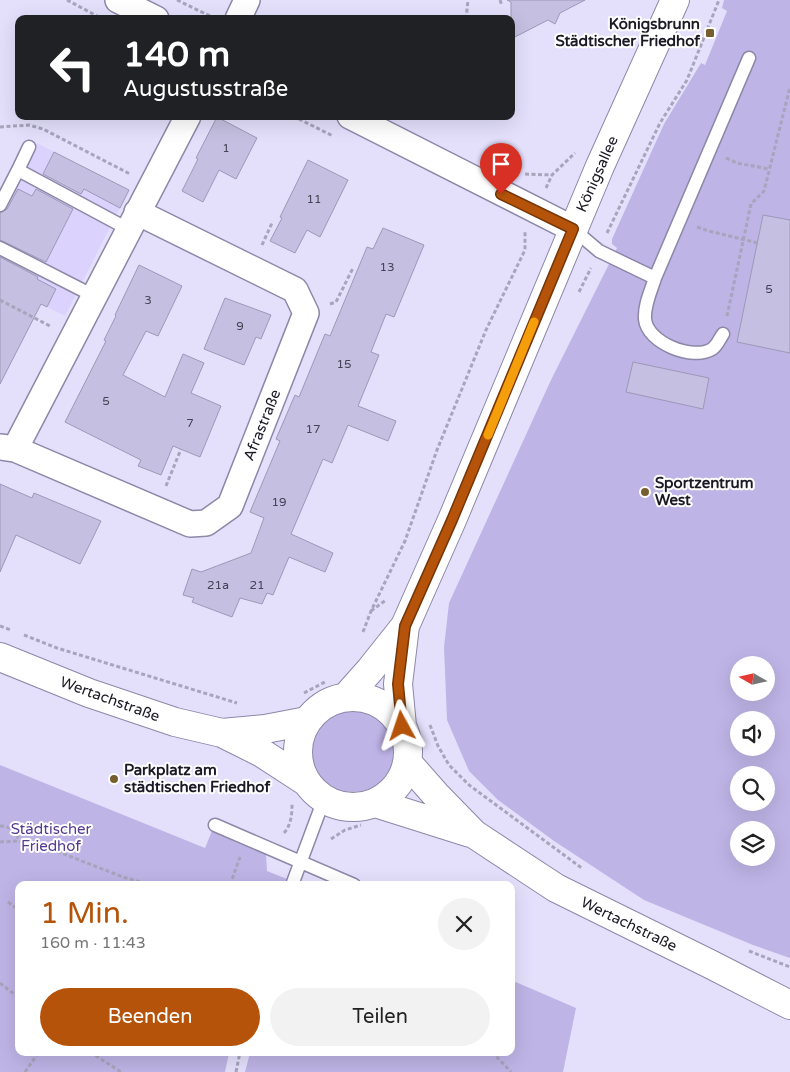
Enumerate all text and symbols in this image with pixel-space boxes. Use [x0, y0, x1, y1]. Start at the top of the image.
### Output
place label: Königsbrunn Städtischer Friedhof [555, 15, 700, 50]
marker: Königsbrunn Städtischer Friedhof [704, 27, 716, 39]
text: 140 m [123, 34, 230, 76]
icon: left [40, 35, 105, 100]
text: Augustusstraße [123, 76, 288, 102]
street label: Königsallee [572, 133, 622, 215]
house number: 1 [222, 141, 230, 155]
pin [480, 143, 522, 194]
icon: arrive [487, 150, 515, 178]
house number: 11 [306, 192, 322, 206]
house number: 13 [379, 260, 395, 274]
house number: 5 [765, 282, 773, 296]
house number: 3 [144, 293, 152, 307]
house number: 9 [236, 319, 244, 333]
house number: 15 [336, 357, 352, 371]
street label: Afrastraße [240, 387, 284, 463]
house number: 5 [102, 394, 110, 408]
house number: 7 [186, 416, 194, 430]
house number: 17 [305, 422, 321, 436]
place label: Sportzentrum West [655, 474, 753, 509]
marker: Sportzentrum West [639, 486, 651, 498]
house number: 19 [271, 495, 287, 509]
house number: 21a [207, 578, 229, 592]
house number: 21 [249, 578, 265, 592]
north arrow [730, 656, 775, 701]
map controls [730, 656, 775, 866]
street label: Wertachstraße [58, 673, 162, 725]
position arrow [375, 699, 427, 751]
button: sound [730, 711, 775, 756]
place label: Parkplatz am städtischen Friedhof [124, 761, 270, 796]
button: search [730, 766, 775, 811]
marker: Parkplatz am städtischen Friedhof [108, 773, 120, 785]
park label: Städtischer Friedhof [11, 820, 92, 855]
button: layers [730, 821, 775, 866]
street label: Wertachstraße [578, 893, 680, 955]
text: 1 Min. [40, 895, 129, 932]
button: close [438, 898, 490, 950]
text: 160 m · 11:43 [40, 933, 146, 953]
button: Beenden [40, 988, 260, 1046]
button: Teilen [270, 988, 490, 1046]

